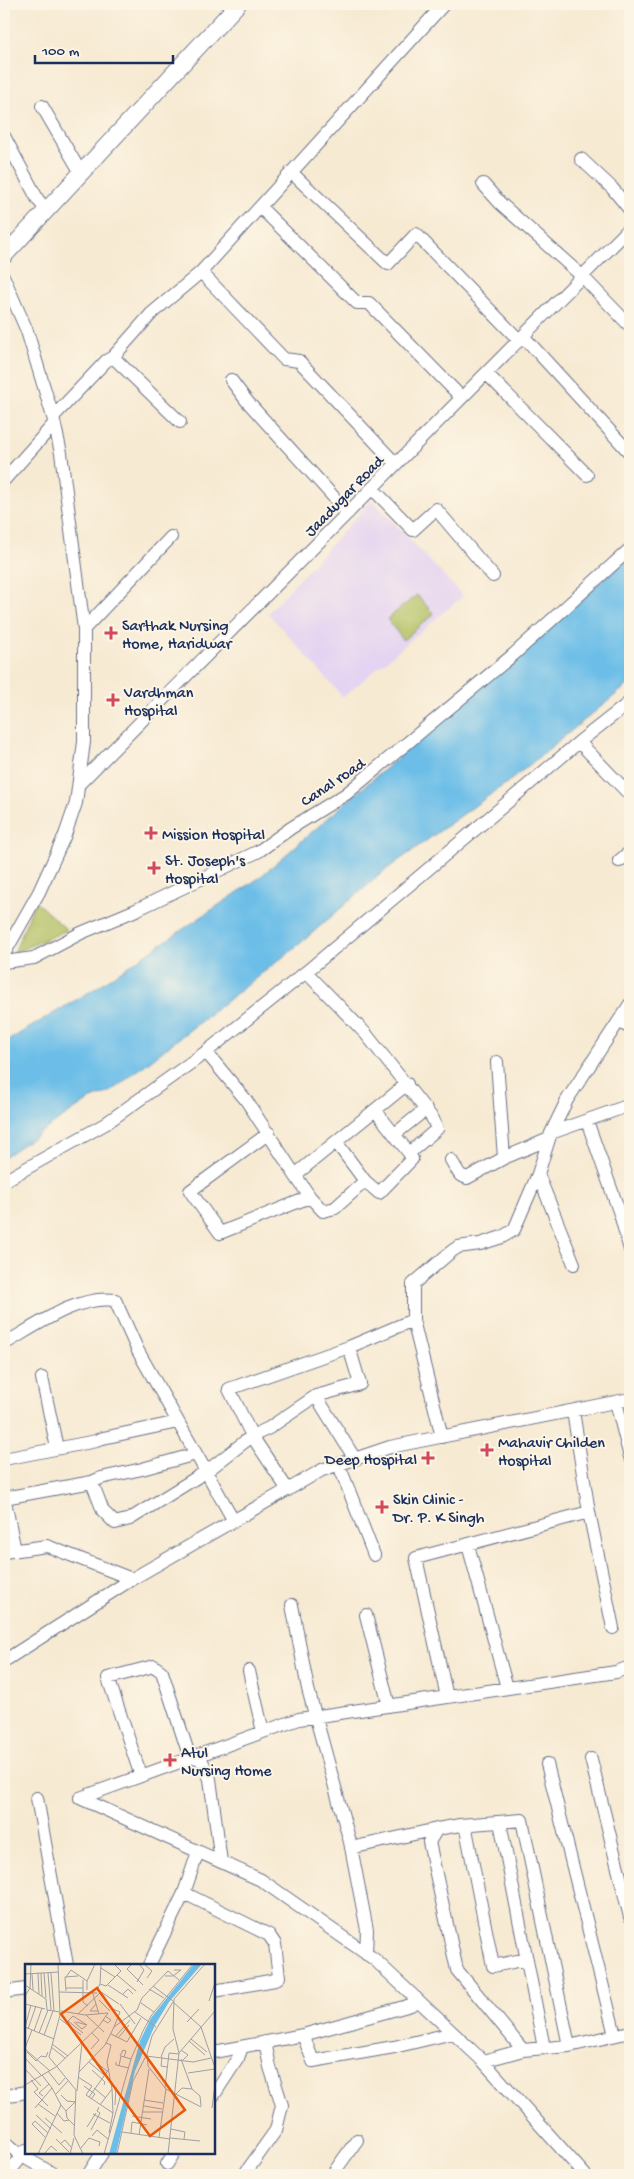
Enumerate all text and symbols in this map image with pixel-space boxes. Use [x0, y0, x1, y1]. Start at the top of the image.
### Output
scale bar [35, 32, 172, 64]
text: 100 m [41, 43, 80, 61]
street label: Jaadugar Road [302, 452, 390, 542]
place label: Sarthak Nursing Home, Haridwar [122, 618, 233, 655]
marker: Sarthak Nursing Home, Haridwar [104, 626, 118, 640]
place label: Vardhman Hospital [123, 685, 194, 722]
marker: Vardhman Hospital [106, 693, 120, 707]
street label: Canal road [298, 755, 371, 812]
marker: Mission Hospital [144, 826, 158, 840]
place label: Mission Hospital [162, 827, 265, 846]
place label: St. Joseph's Hospital [165, 853, 246, 890]
marker: St. Joseph's Hospital [147, 861, 161, 875]
place label: Mahavir Childen Hospital [498, 1435, 605, 1472]
marker: Mahavir Childen Hospital [480, 1443, 494, 1457]
marker: Deep Hospital [421, 1451, 435, 1465]
place label: Deep Hospital [324, 1452, 417, 1471]
place label: Skin Clinic - Dr. P. K Singh [392, 1492, 485, 1529]
marker: Skin Clinic - Dr. P. K Singh [375, 1500, 389, 1514]
place label: Atul Nursing Home [181, 1745, 272, 1782]
marker: Atul Nursing Home [163, 1753, 177, 1767]
inset map [25, 1964, 215, 2154]

